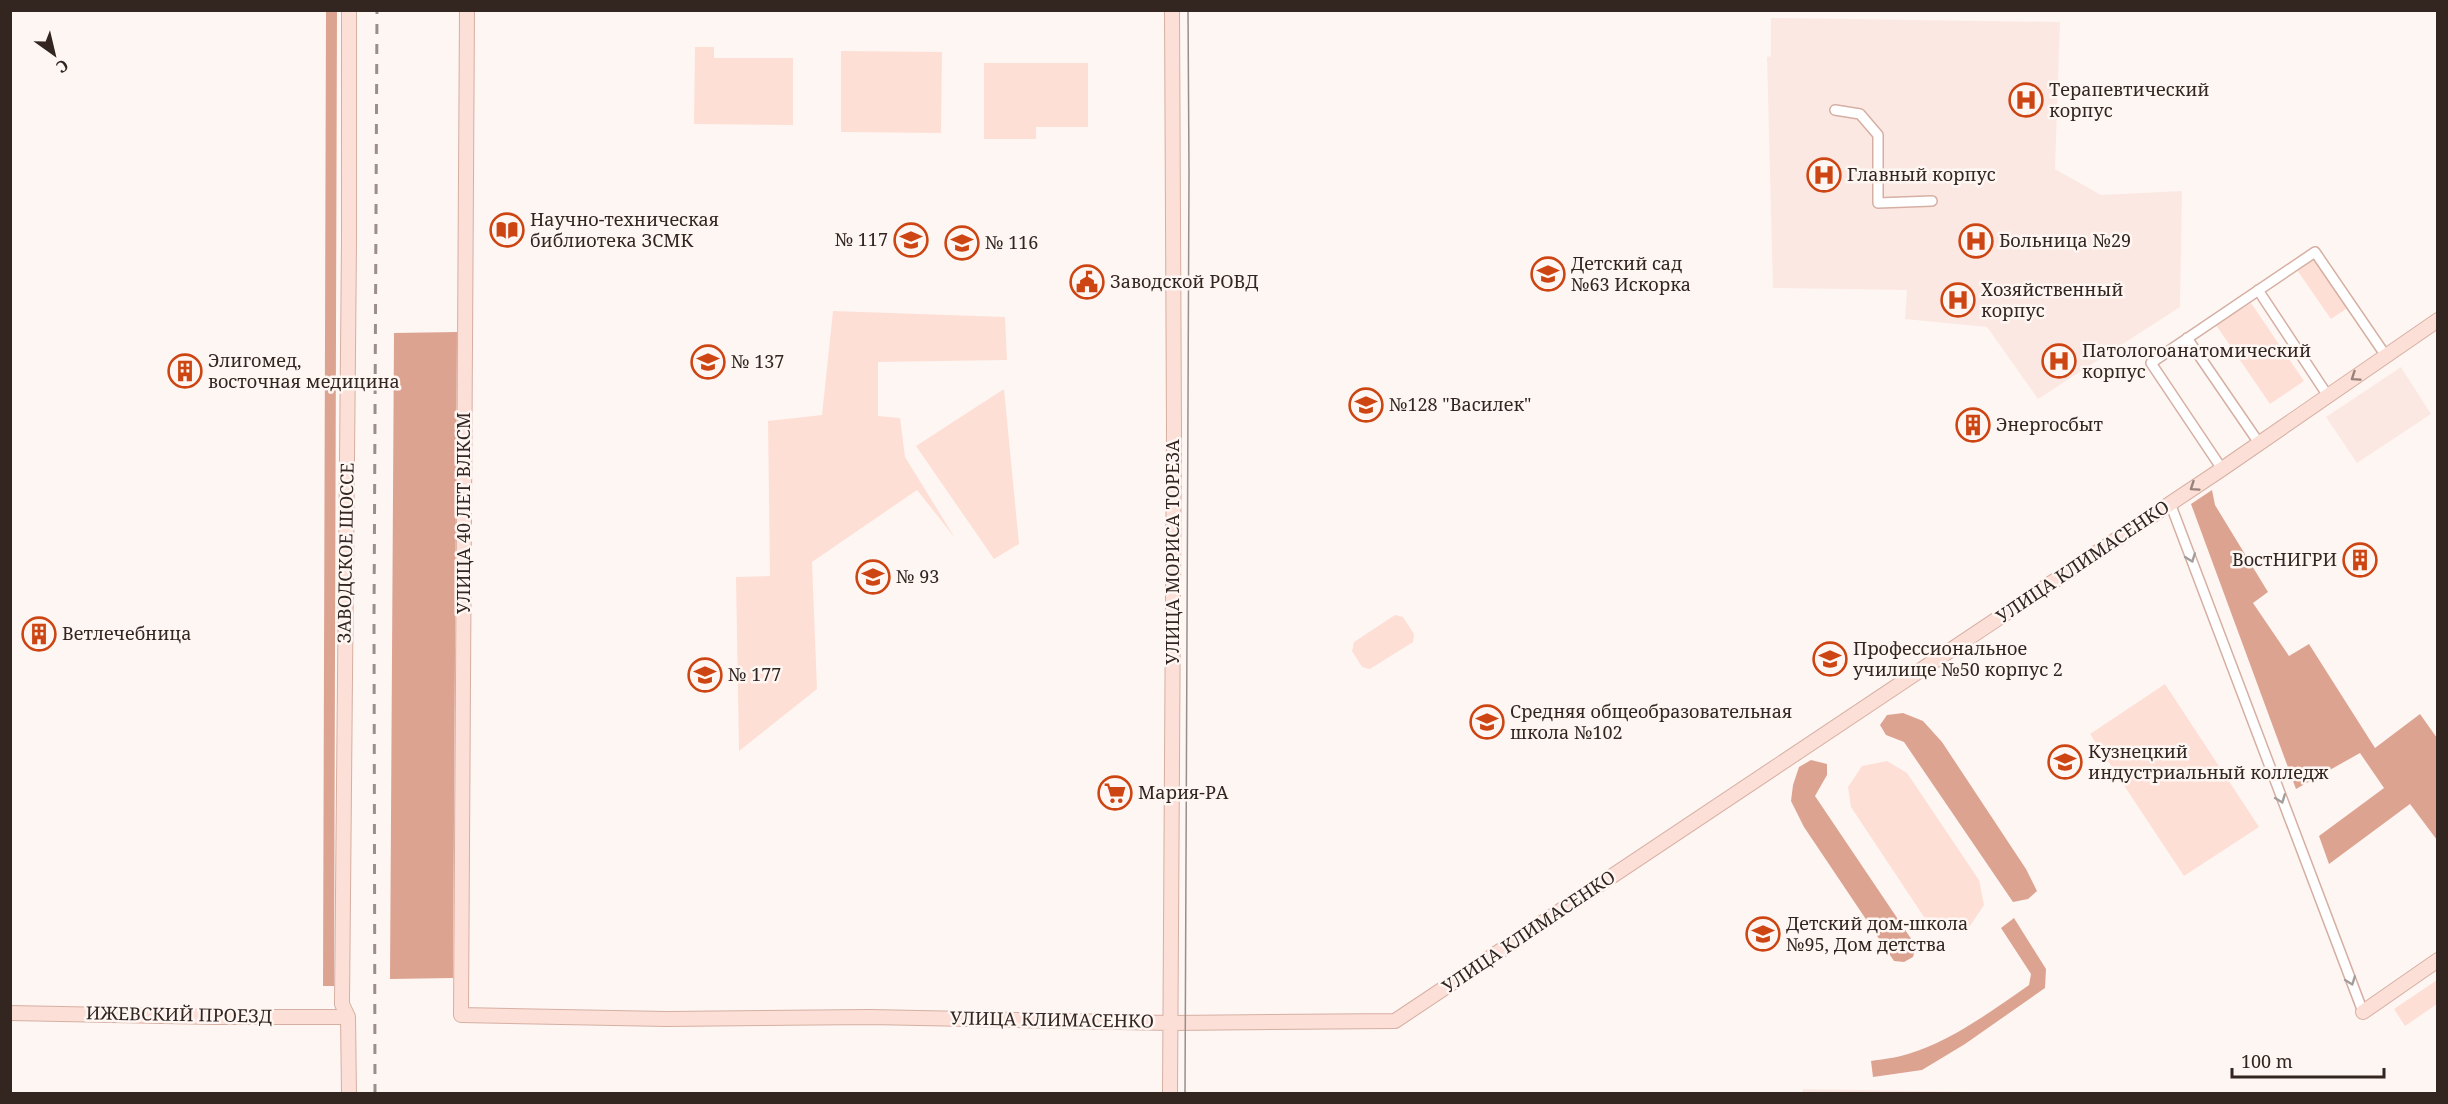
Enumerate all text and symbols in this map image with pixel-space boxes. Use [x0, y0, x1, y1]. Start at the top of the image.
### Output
north arrow [24, 24, 84, 84]
text: С [52, 54, 73, 78]
place label: Терапевтический корпус [2049, 77, 2210, 122]
hospital icon: Терапевтический корпус [2008, 82, 2044, 118]
hospital icon: Главный корпус [1806, 157, 1842, 193]
place label: Главный корпус [1847, 162, 1996, 186]
place label: Научно-техническая библиотека ЗСМК [530, 207, 719, 252]
library icon: Научно-техническая библиотека ЗСМК [489, 212, 525, 248]
school or university icon: № 117 [893, 222, 929, 258]
hospital icon: Больница №29 [1958, 223, 1994, 259]
school or university icon: № 116 [944, 225, 980, 261]
place label: № 117 [835, 227, 888, 251]
place label: Больница №29 [1999, 228, 2131, 252]
place label: № 116 [985, 230, 1038, 254]
place label: Детский сад №63 Искорка [1571, 251, 1691, 296]
school or university icon: Детский сад №63 Искорка [1530, 256, 1566, 292]
public building icon: Заводской РОВД [1069, 264, 1105, 300]
place label: Заводской РОВД [1110, 269, 1259, 293]
place label: Хозяйственный корпус [1981, 277, 2123, 322]
hospital icon: Хозяйственный корпус [1940, 282, 1976, 318]
place label: Патологоанатомический корпус [2082, 338, 2311, 383]
hospital icon: Патологоанатомический корпус [2041, 343, 2077, 379]
school or university icon: № 137 [690, 344, 726, 380]
place label: Элигомед, восточная медицина [208, 348, 400, 393]
place label: № 137 [731, 349, 784, 373]
building icon: Элигомед, восточная медицина [167, 353, 203, 389]
one-way arrow [2350, 370, 2361, 381]
school or university icon: №128 "Василек" [1348, 387, 1384, 423]
place label: №128 "Василек" [1389, 392, 1531, 416]
building icon: Энергосбыт [1955, 407, 1991, 443]
street label: УЛИЦА 40 ЛЕТ ВЛКСМ [451, 412, 475, 614]
place label: Энергосбыт [1996, 412, 2103, 436]
street label: УЛИЦА МОРИСА ТОРЕЗА [1160, 439, 1184, 665]
street label: ЗАВОДСКОЕ ШОССЕ [331, 462, 359, 644]
one-way arrow [2189, 480, 2200, 491]
street label: УЛИЦА КЛИМАСЕНКО [1991, 494, 2174, 628]
building icon: ВостНИГРИ [2342, 542, 2378, 578]
place label: ВостНИГРИ [2232, 547, 2337, 571]
one-way arrow [2183, 552, 2196, 562]
school or university icon: № 93 [855, 559, 891, 595]
place label: № 93 [896, 564, 939, 588]
building icon: Ветлечебница [21, 616, 57, 652]
place label: Ветлечебница [62, 621, 191, 645]
place label: Профессиональное училище №50 корпус 2 [1853, 636, 2063, 681]
school or university icon: Профессиональное училище №50 корпус 2 [1812, 641, 1848, 677]
school or university icon: № 177 [687, 657, 723, 693]
place label: № 177 [728, 662, 781, 686]
place label: Средняя общеобразовательная школа №102 [1510, 699, 1792, 744]
school or university icon: Средняя общеобразовательная школа №102 [1469, 704, 1505, 740]
place label: Кузнецкий индустриальный колледж [2088, 739, 2329, 784]
school or university icon: Кузнецкий индустриальный колледж [2047, 744, 2083, 780]
supermarket icon: Мария-РА [1097, 775, 1133, 811]
place label: Мария-РА [1138, 780, 1229, 804]
one-way arrow [2274, 793, 2287, 804]
street label: УЛИЦА КЛИМАСЕНКО [1437, 864, 1620, 998]
place label: Детский дом-школа №95, Дом детства [1786, 911, 1968, 956]
school or university icon: Детский дом-школа №95, Дом детства [1745, 916, 1781, 952]
one-way arrow [2344, 975, 2357, 986]
street label: ИЖЕВСКИЙ ПРОЕЗД [86, 1000, 272, 1028]
street label: УЛИЦА КЛИМАСЕНКО [950, 1005, 1154, 1033]
scale bar [2232, 1041, 2384, 1079]
text: 100 m [2241, 1049, 2293, 1073]

